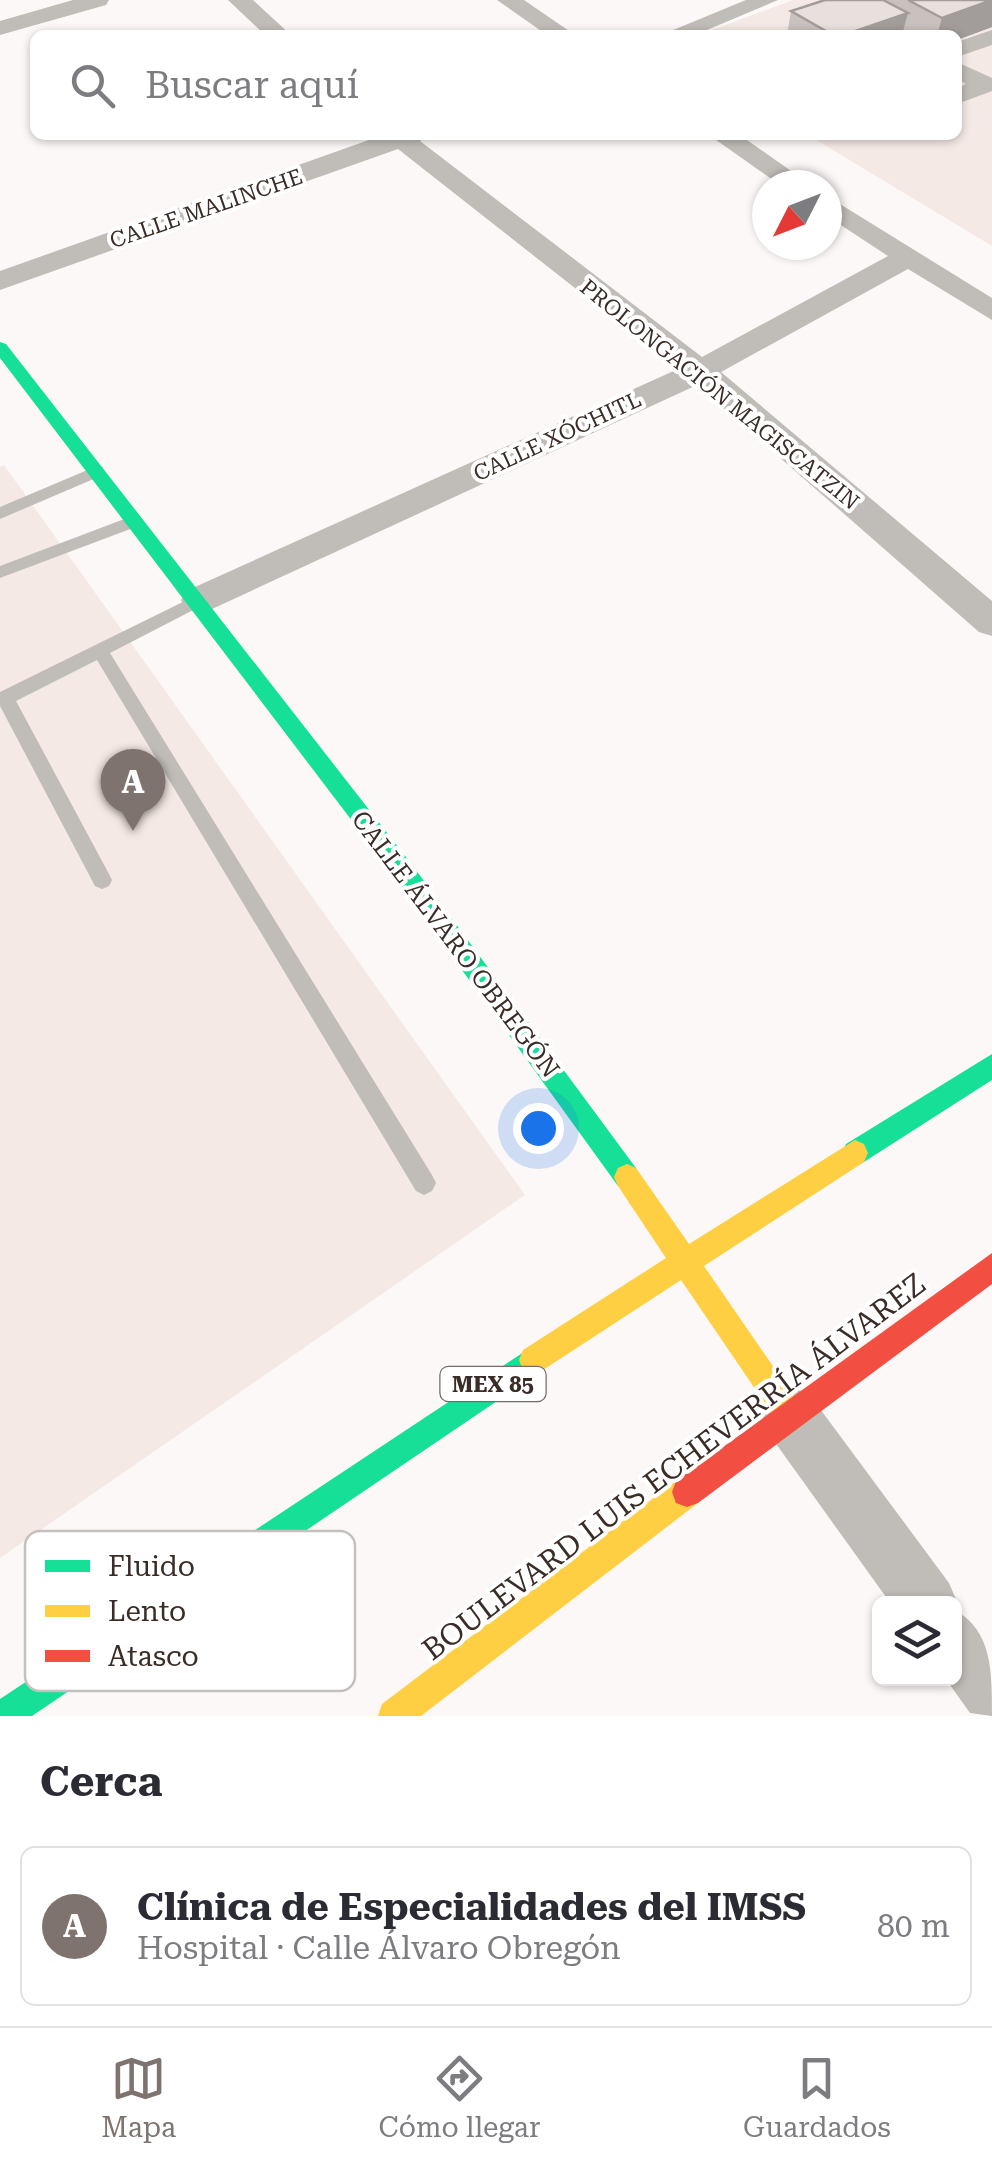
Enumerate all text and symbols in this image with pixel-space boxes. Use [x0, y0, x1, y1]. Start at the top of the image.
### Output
search box [30, 30, 962, 140]
icon: search [65, 58, 120, 113]
text: Buscar aquí [145, 63, 359, 107]
street label: CALLE MALINCHE [107, 164, 306, 253]
north arrow [752, 170, 842, 260]
street label: PROLONGACIÓN MAGISCATZIN [575, 273, 865, 515]
street label: CALLE XÓCHITL [469, 385, 645, 486]
pin: A [100, 748, 166, 831]
street label: CALLE ÁLVARO OBREGÓN [346, 805, 565, 1083]
your location [513, 1103, 564, 1154]
street label: BOULEVARD LUIS ECHEVERRÍA ÁLVAREZ [415, 1265, 932, 1667]
road number: MEX 85 [440, 1367, 546, 1401]
legend [25, 1531, 355, 1691]
text: Fluido [108, 1550, 195, 1583]
text: Lento [108, 1595, 186, 1628]
map controls [872, 1596, 962, 1686]
button: layers [872, 1596, 962, 1686]
text: Atasco [108, 1640, 199, 1673]
text: Cerca [40, 1757, 162, 1806]
text: Clínica de Especialidades del IMSS [137, 1885, 806, 1929]
text: A [63, 1907, 86, 1945]
text: 80 m [877, 1907, 950, 1945]
text: Hospital · Calle Álvaro Obregón [137, 1929, 621, 1967]
tab: Mapa [101, 2051, 176, 2144]
tab: Cómo llegar [379, 2051, 541, 2144]
tab: Guardados [743, 2051, 891, 2144]

